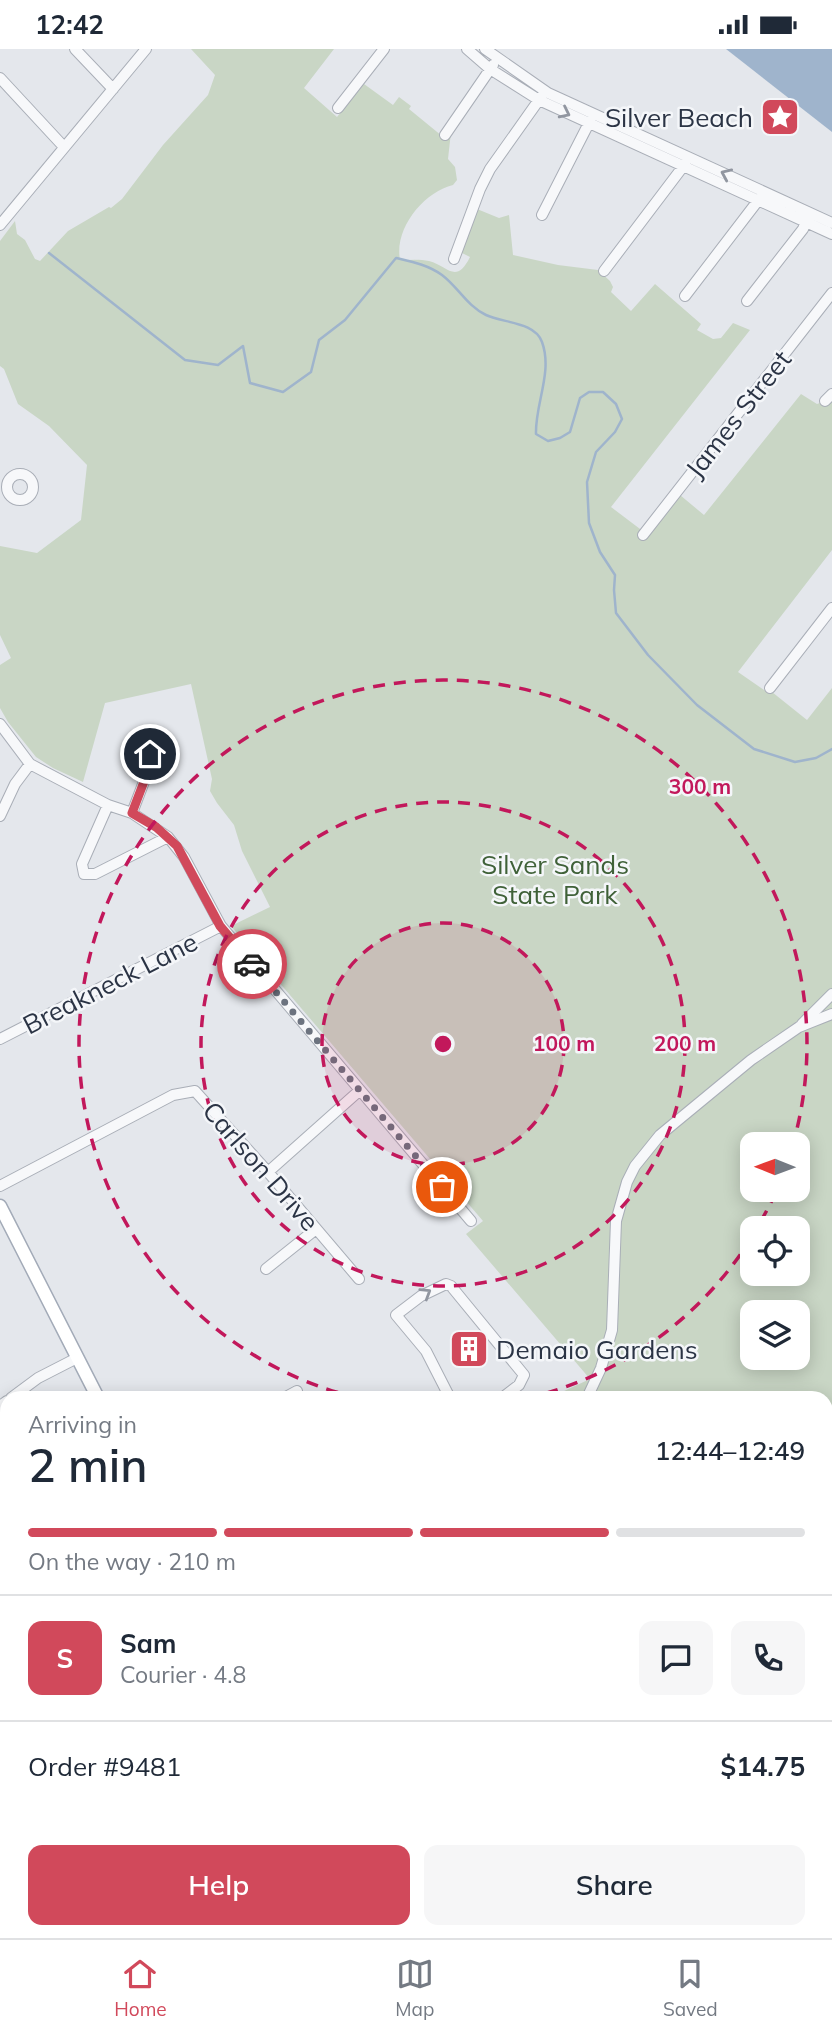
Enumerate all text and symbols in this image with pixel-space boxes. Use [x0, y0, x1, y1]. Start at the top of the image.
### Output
text: 12:42 [35, 8, 104, 41]
place icon: Silver Beach [759, 96, 801, 138]
place label: Silver Beach [605, 101, 753, 134]
one-way arrow [558, 104, 570, 118]
one-way arrow [720, 168, 733, 182]
street label: James Street [678, 344, 798, 484]
pin [120, 724, 180, 784]
icon: home [131, 735, 169, 773]
text: 300 m [669, 773, 731, 799]
park label: Silver Sands State Park [481, 848, 629, 911]
street label: Breakneck Lane [17, 925, 203, 1041]
courier [217, 929, 287, 999]
icon: car [233, 945, 271, 983]
text: 100 m [533, 1030, 595, 1056]
text: 200 m [654, 1030, 716, 1056]
centre of rings [431, 1032, 455, 1056]
street label: Carlson Drive [196, 1094, 326, 1238]
north arrow [740, 1132, 810, 1202]
map controls [740, 1132, 810, 1370]
pin [412, 1157, 472, 1217]
icon: bag [423, 1168, 461, 1206]
button: locate [740, 1216, 810, 1286]
one-way arrow [419, 1289, 432, 1302]
button: layers [740, 1300, 810, 1370]
building icon: Demaio Gardens [448, 1328, 490, 1370]
place label: Demaio Gardens [496, 1333, 698, 1366]
text: Arriving in [28, 1410, 137, 1439]
text: 12:44–12:49 [655, 1434, 805, 1467]
text: 2 min [28, 1436, 147, 1494]
text: On the way · 210 m [28, 1547, 236, 1576]
button: chat [639, 1621, 713, 1695]
button: phone [731, 1621, 805, 1695]
text: Sam [120, 1627, 176, 1660]
text: S [57, 1642, 73, 1675]
text: Courier · 4.8 [120, 1660, 246, 1689]
text: Order #9481 [28, 1750, 181, 1783]
text: $14.75 [721, 1750, 805, 1783]
button: Help [28, 1845, 410, 1925]
button: Share [424, 1845, 805, 1925]
tab: Home [114, 1955, 167, 2021]
tab: Map [395, 1955, 434, 2021]
tab: Saved [663, 1955, 718, 2021]

